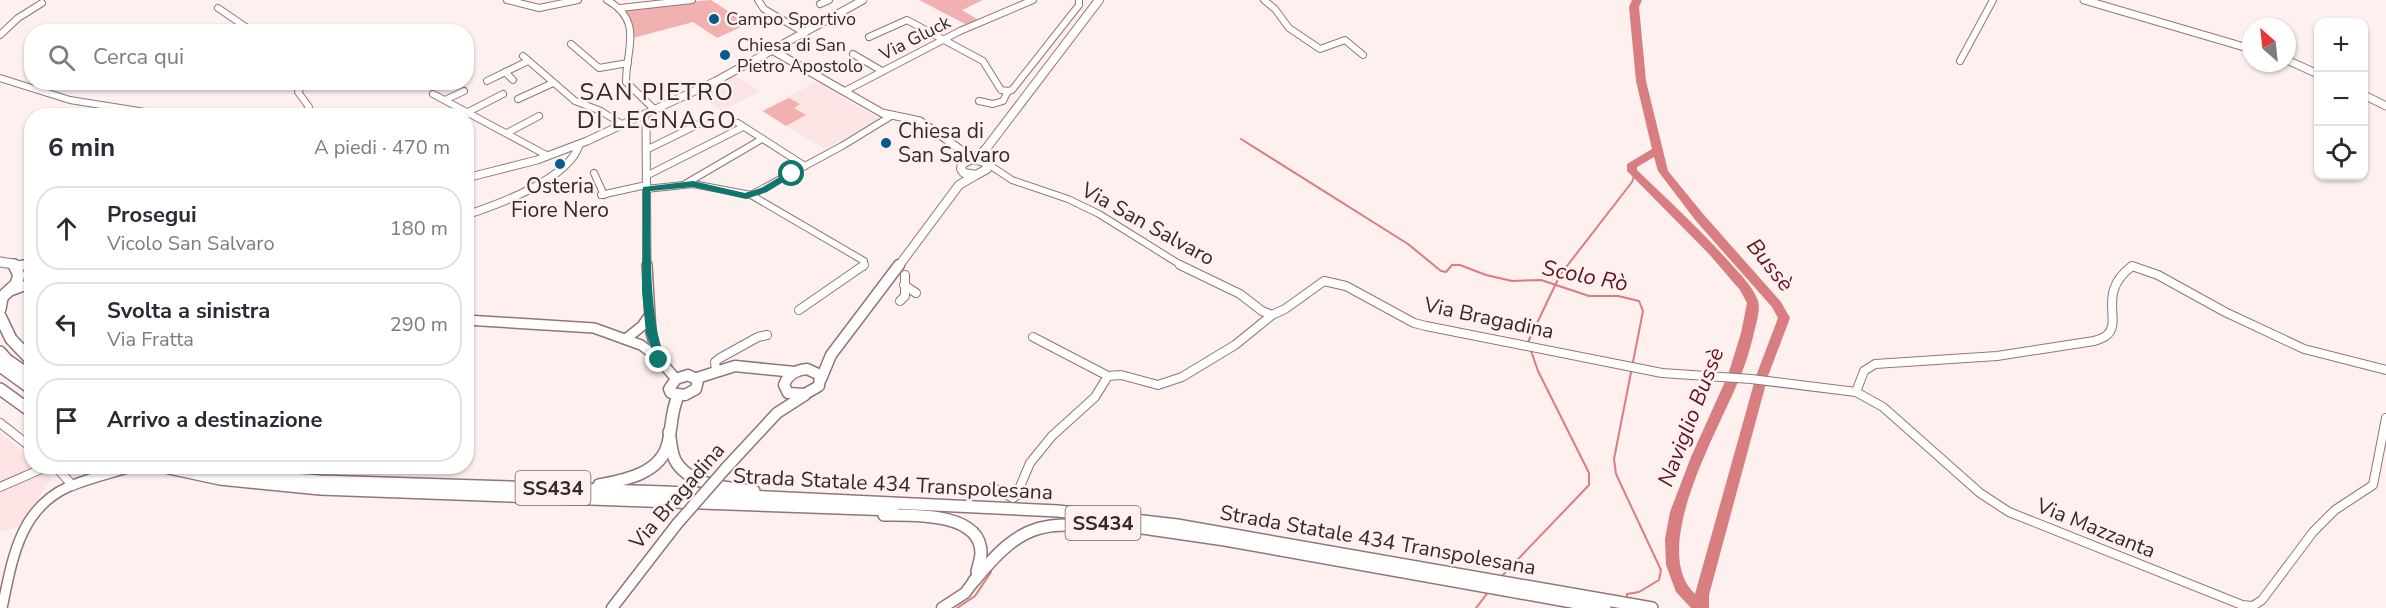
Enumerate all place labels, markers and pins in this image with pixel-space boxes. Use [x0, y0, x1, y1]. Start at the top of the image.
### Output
place label: Campo Sportivo [726, 7, 856, 31]
marker: Campo Sportivo [707, 12, 721, 26]
place label: Chiesa di San Pietro Apostolo [737, 33, 863, 78]
marker: Chiesa di San Pietro Apostolo [718, 48, 732, 62]
place label: Chiesa di San Salvaro [898, 117, 1010, 169]
marker: Chiesa di San Salvaro [879, 136, 893, 150]
marker: Osteria Fiore Nero [553, 157, 567, 171]
place label: Osteria Fiore Nero [511, 172, 609, 224]

